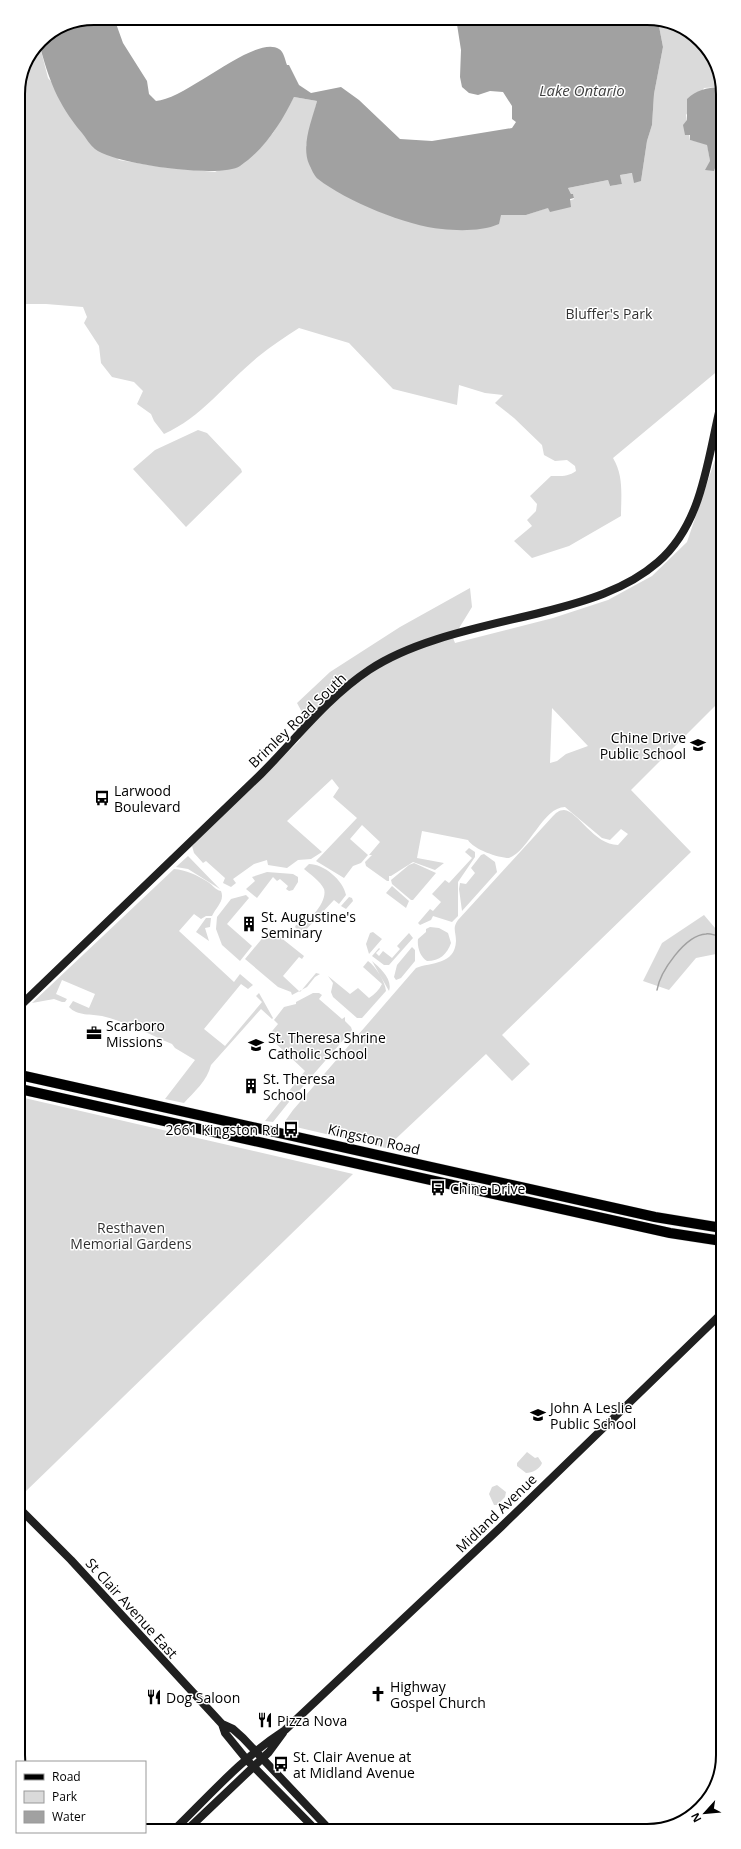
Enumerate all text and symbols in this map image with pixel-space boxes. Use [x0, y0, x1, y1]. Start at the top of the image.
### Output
water label: Lake Ontario [539, 80, 625, 100]
park label: Bluffer's Park [566, 304, 653, 323]
street label: Brimley Road South [244, 668, 350, 772]
place label: Chine Drive Public School [600, 728, 686, 763]
school or university icon: Chine Drive Public School [689, 736, 707, 754]
place label: Larwood Boulevard [114, 781, 181, 816]
bus stop icon: Larwood Boulevard [93, 789, 111, 807]
place label: St. Augustine's Seminary [261, 907, 356, 942]
building icon: St. Augustine's Seminary [240, 915, 258, 933]
place label: Scarboro Missions [106, 1016, 165, 1051]
office icon: Scarboro Missions [85, 1024, 103, 1042]
place label: St. Theresa Shrine Catholic School [268, 1028, 386, 1063]
school or university icon: St. Theresa Shrine Catholic School [247, 1036, 265, 1054]
place label: St. Theresa School [263, 1069, 335, 1104]
building icon: St. Theresa School [242, 1077, 260, 1095]
street label: Kingston Road [326, 1119, 422, 1159]
place label: 2661 Kingston Rd [166, 1120, 279, 1139]
bus stop icon: 2661 Kingston Rd [282, 1120, 300, 1138]
bus stop icon: Chine Drive [429, 1179, 447, 1197]
place label: Chine Drive [450, 1179, 525, 1198]
park label: Resthaven Memorial Gardens [70, 1218, 192, 1253]
place label: John A Leslie Public School [548, 1398, 636, 1433]
school or university icon: John A Leslie Public School [529, 1406, 547, 1424]
street label: Midland Avenue [451, 1469, 541, 1556]
street label: St Clair Avenue East [82, 1554, 182, 1662]
place label: Highway Gospel Church [390, 1677, 486, 1712]
church icon: Highway Gospel Church [369, 1685, 387, 1703]
restaurant icon: Dog Saloon [145, 1688, 163, 1706]
place label: Dog Saloon [166, 1688, 240, 1707]
restaurant icon: Pizza Nova [256, 1711, 274, 1729]
place label: Pizza Nova [277, 1711, 347, 1730]
place label: St. Clair Avenue at at Midland Avenue [293, 1747, 415, 1782]
bus stop icon: St. Clair Avenue at at Midland Avenue [272, 1755, 290, 1773]
legend [16, 1761, 146, 1833]
text: Road [52, 1768, 81, 1785]
text: Park [52, 1788, 78, 1805]
north arrow [685, 1793, 725, 1833]
text: Water [52, 1808, 86, 1825]
text: N [687, 1810, 704, 1825]

